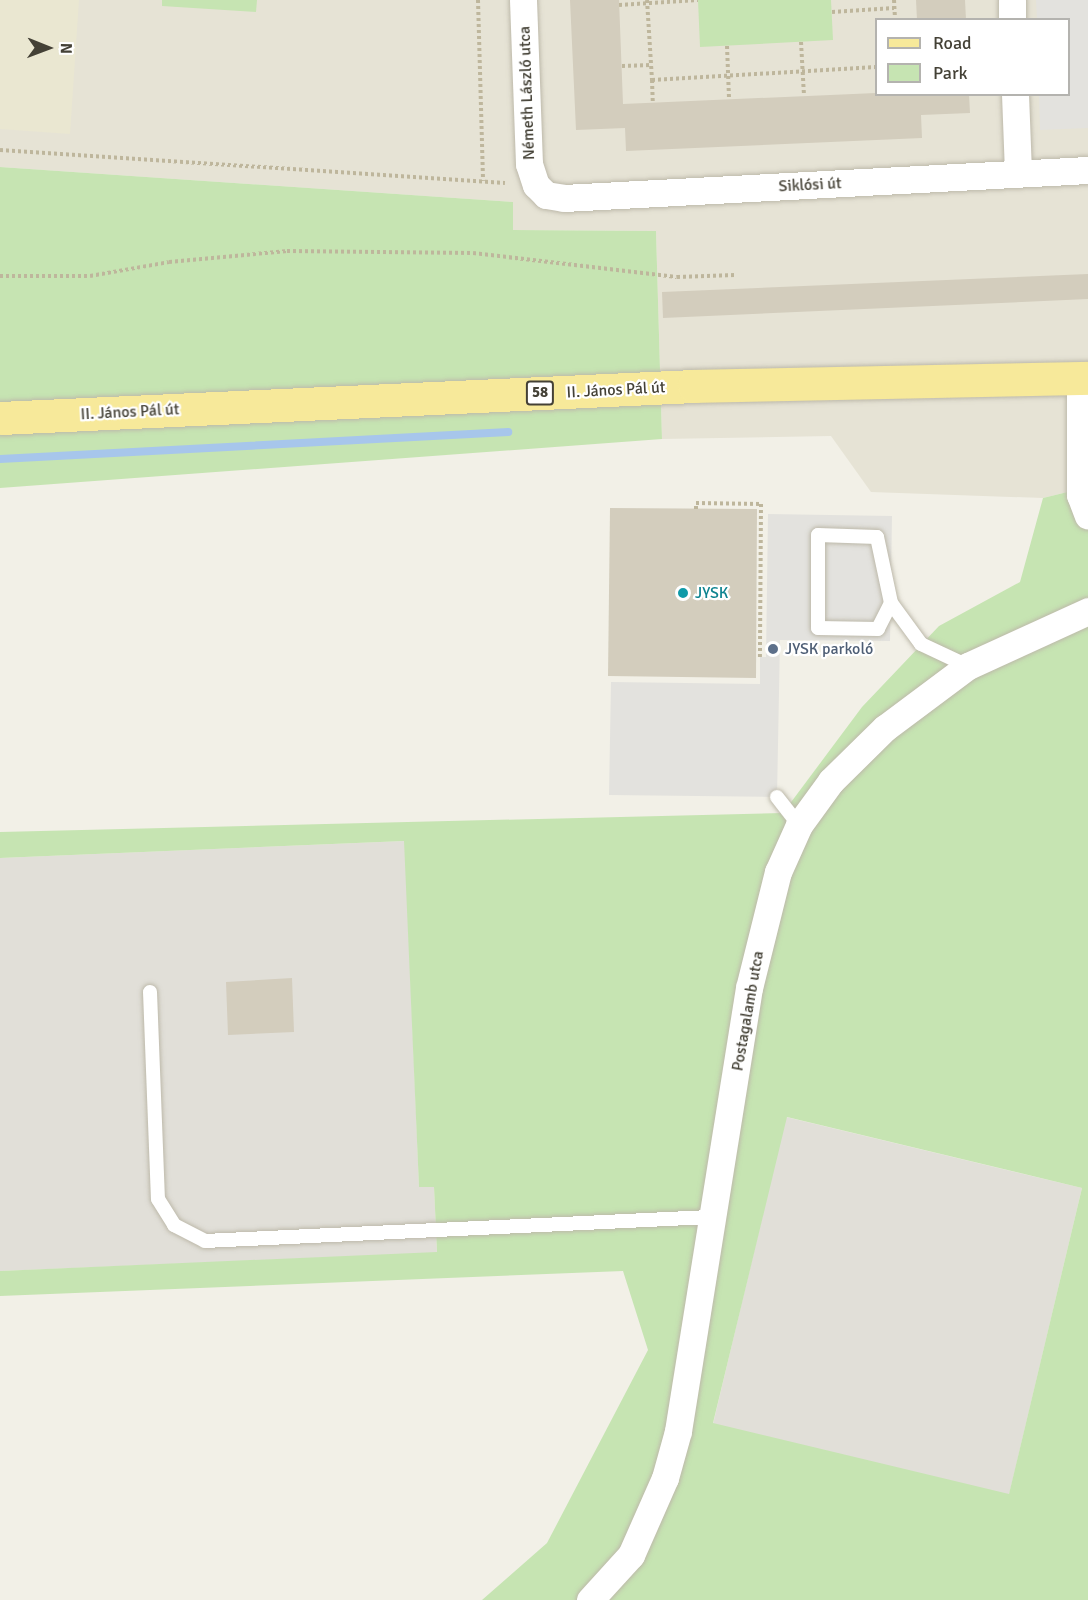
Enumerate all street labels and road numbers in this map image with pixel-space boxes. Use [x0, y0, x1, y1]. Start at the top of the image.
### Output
street label: Németh László utca [515, 26, 539, 160]
street label: Siklósi út [778, 174, 842, 196]
street label: II. János Pál út [566, 378, 666, 402]
road number: 58 [525, 381, 555, 405]
street label: II. János Pál út [80, 400, 180, 424]
street label: Postagalamb utca [728, 949, 768, 1073]

